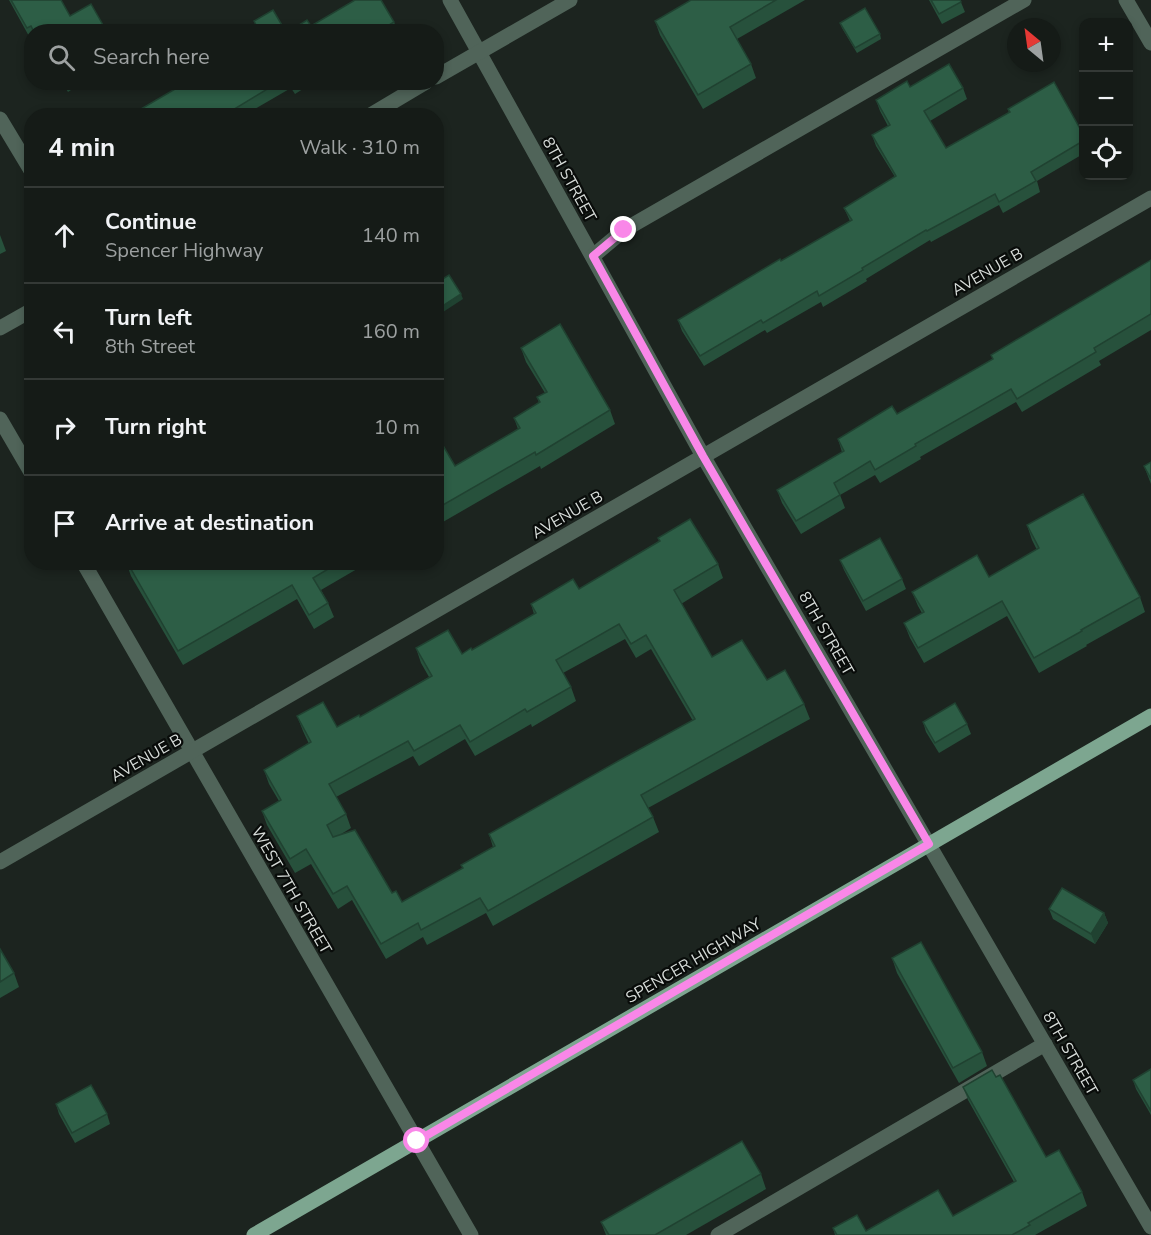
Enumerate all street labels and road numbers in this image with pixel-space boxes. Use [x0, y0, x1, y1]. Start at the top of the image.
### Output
street label: 8TH STREET [537, 133, 602, 226]
street label: AVENUE B [948, 243, 1027, 301]
street label: AVENUE B [528, 486, 607, 544]
street label: 8TH STREET [793, 587, 859, 680]
street label: AVENUE B [107, 729, 186, 787]
street label: WEST 7TH STREET [246, 823, 337, 959]
street label: SPENCER HIGHWAY [622, 913, 766, 1009]
street label: 8TH STREET [1037, 1007, 1103, 1100]

